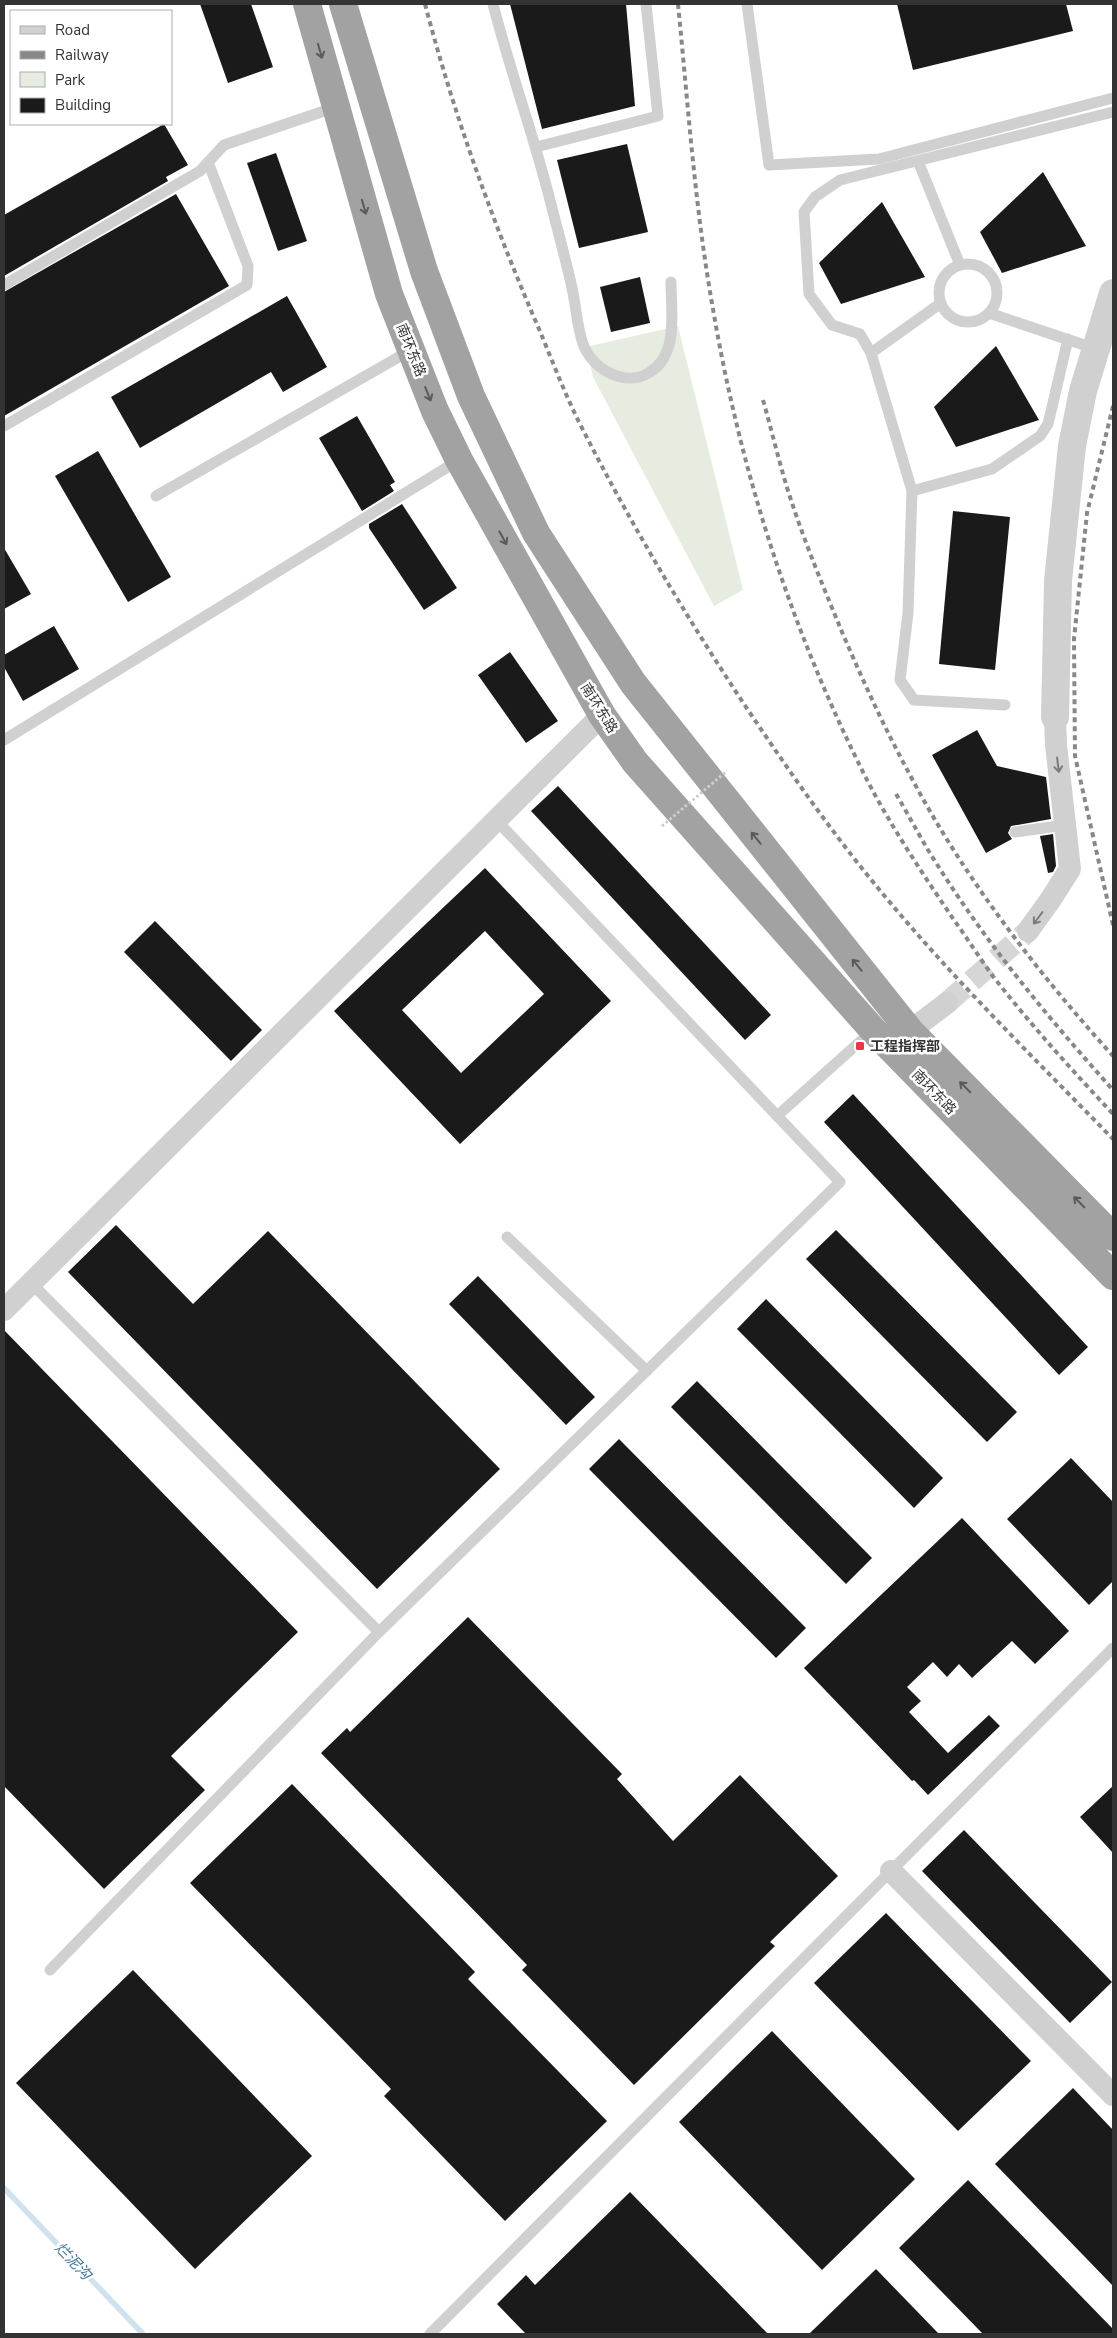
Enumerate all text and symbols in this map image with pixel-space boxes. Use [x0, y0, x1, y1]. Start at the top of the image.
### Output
legend [10, 10, 172, 125]
text: Road [55, 20, 90, 40]
one-way arrow [316, 42, 326, 58]
text: Railway [55, 45, 109, 65]
text: Park [55, 70, 85, 90]
text: Building [55, 95, 111, 115]
one-way arrow [360, 199, 370, 215]
street label: 南环东路 [392, 320, 430, 380]
one-way arrow [425, 386, 434, 401]
one-way arrow [499, 530, 508, 545]
street label: 南环东路 [576, 679, 622, 737]
one-way arrow [1053, 757, 1063, 773]
one-way arrow [750, 832, 761, 845]
one-way arrow [1032, 911, 1043, 924]
one-way arrow [852, 959, 863, 972]
place label: 工程指挥部 [870, 1037, 940, 1056]
marker: 工程指挥部 [854, 1040, 866, 1052]
street label: 南环东路 [908, 1065, 960, 1119]
one-way arrow [959, 1080, 971, 1093]
one-way arrow [1073, 1196, 1085, 1208]
water label: 烂泥沟 [50, 2238, 97, 2286]

